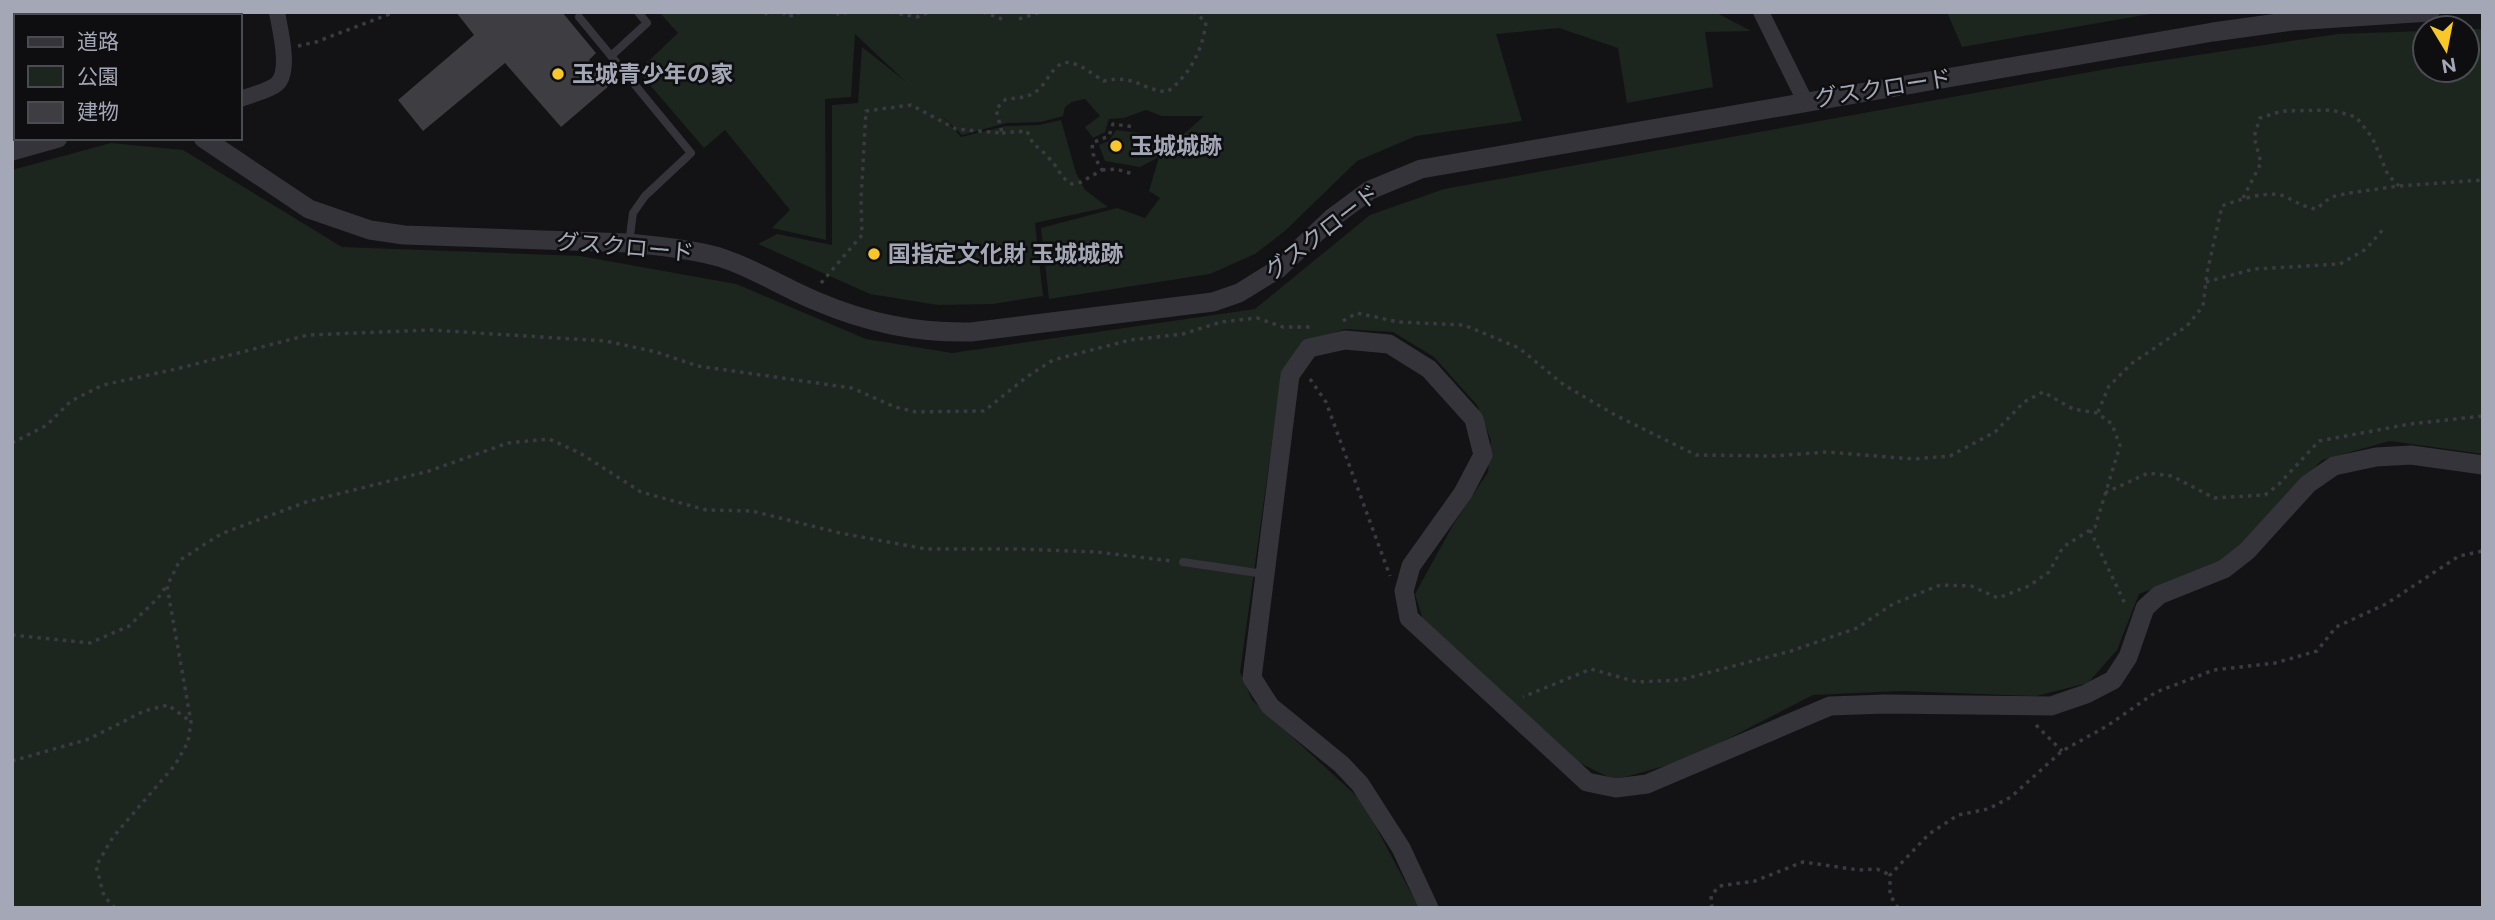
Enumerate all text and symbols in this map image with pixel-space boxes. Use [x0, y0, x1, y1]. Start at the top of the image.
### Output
legend [14, 14, 242, 140]
north arrow [2411, 14, 2481, 84]
text: 道路 [77, 29, 119, 54]
text: N [2440, 54, 2458, 78]
place label: 玉城青少年の家 [572, 60, 733, 87]
street label: グスクロード [1813, 63, 1953, 112]
text: 公園 [77, 64, 119, 89]
marker: 玉城青少年の家 [550, 66, 566, 82]
text: 建物 [77, 99, 119, 124]
place label: 玉城城跡 [1130, 132, 1222, 159]
marker: 玉城城跡 [1108, 138, 1124, 154]
street label: グスクロード [1259, 178, 1384, 285]
street label: グスクロード [555, 227, 695, 266]
place label: 国指定文化財 玉城城跡 [888, 240, 1123, 267]
marker: 国指定文化財 玉城城跡 [866, 246, 882, 262]

